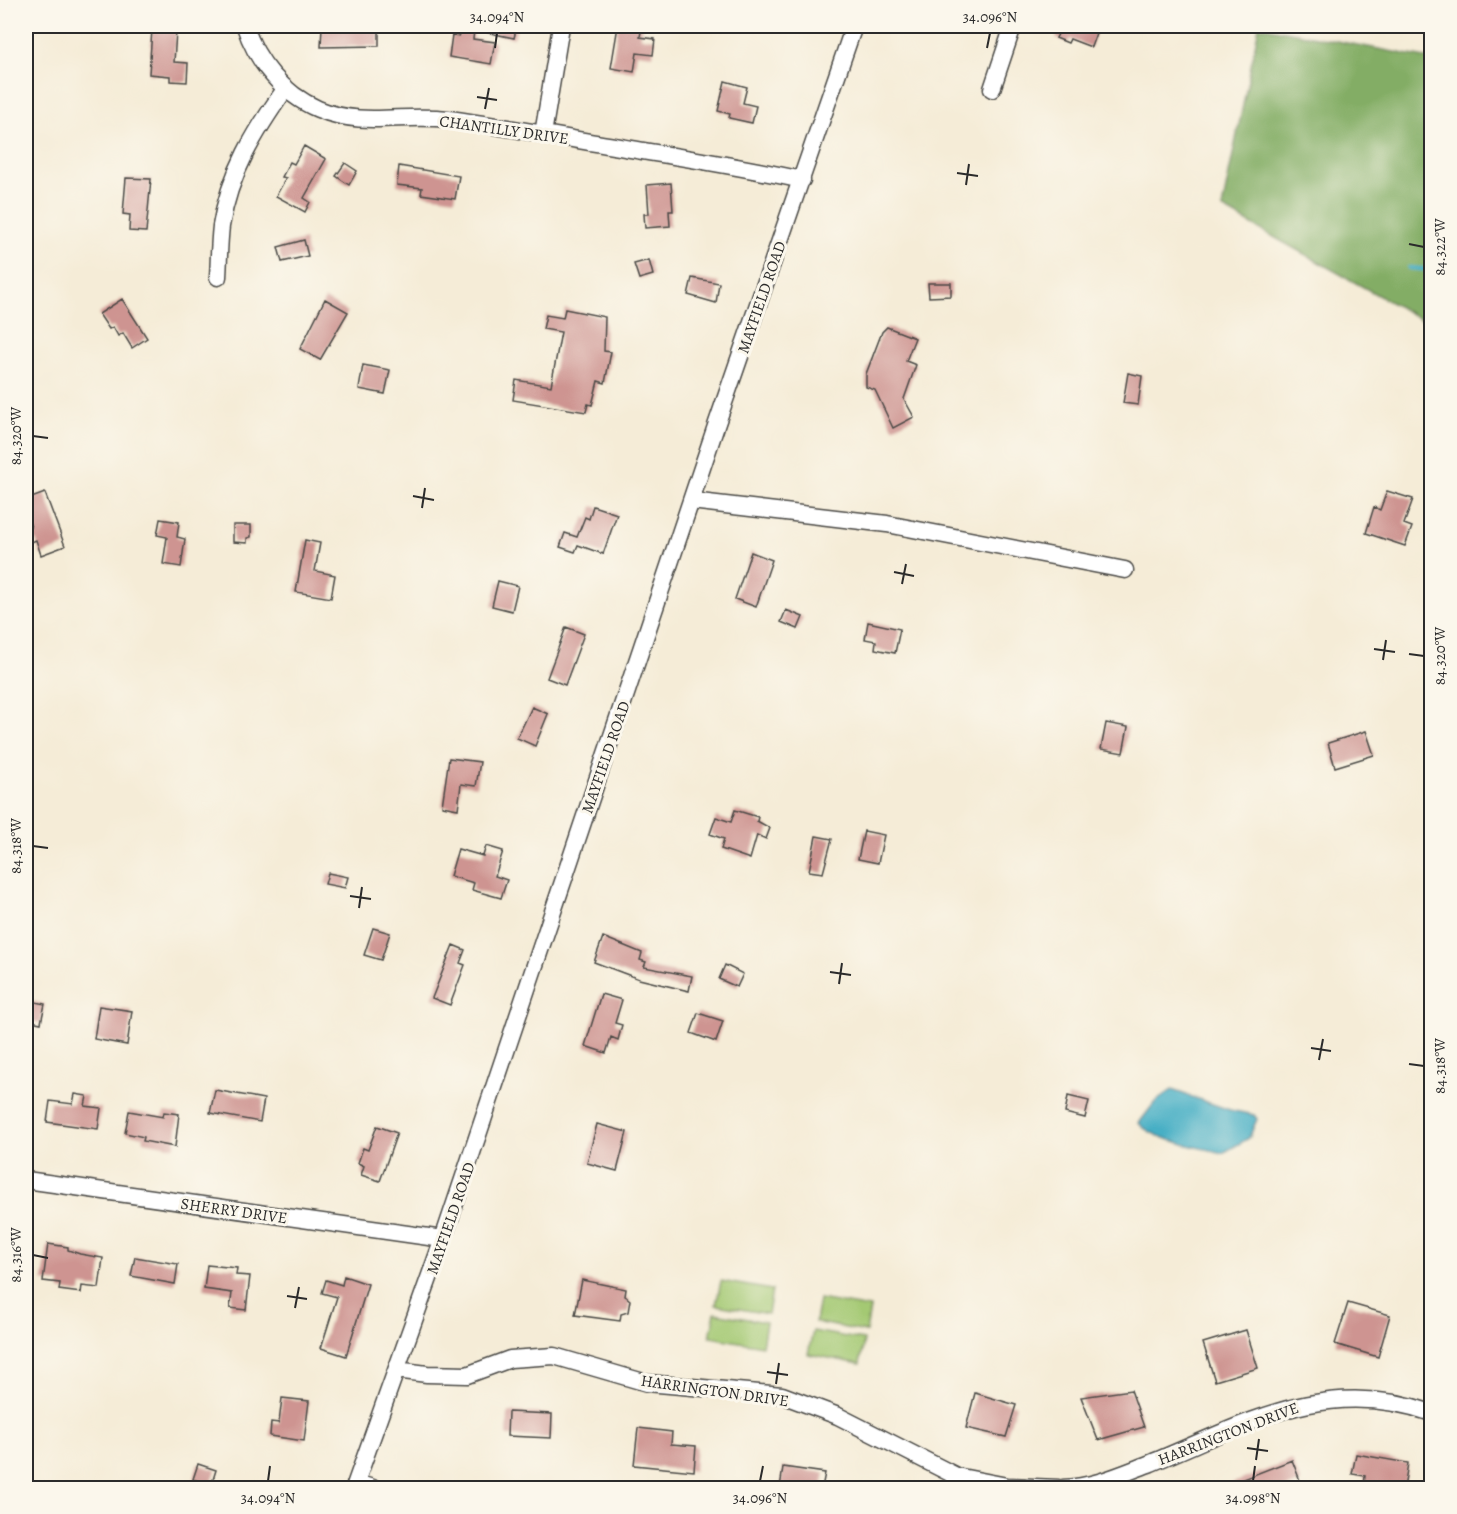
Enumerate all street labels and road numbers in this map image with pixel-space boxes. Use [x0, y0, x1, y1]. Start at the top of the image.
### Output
street label: CHANTILLY DRIVE [438, 110, 570, 150]
street label: MAYFIELD ROAD [732, 238, 791, 357]
street label: MAYFIELD ROAD [576, 698, 635, 817]
street label: MAYFIELD ROAD [421, 1159, 480, 1278]
street label: SHERRY DRIVE [179, 1193, 289, 1229]
street label: HARRINGTON DRIVE [640, 1370, 790, 1412]
street label: HARRINGTON DRIVE [1155, 1397, 1302, 1471]

